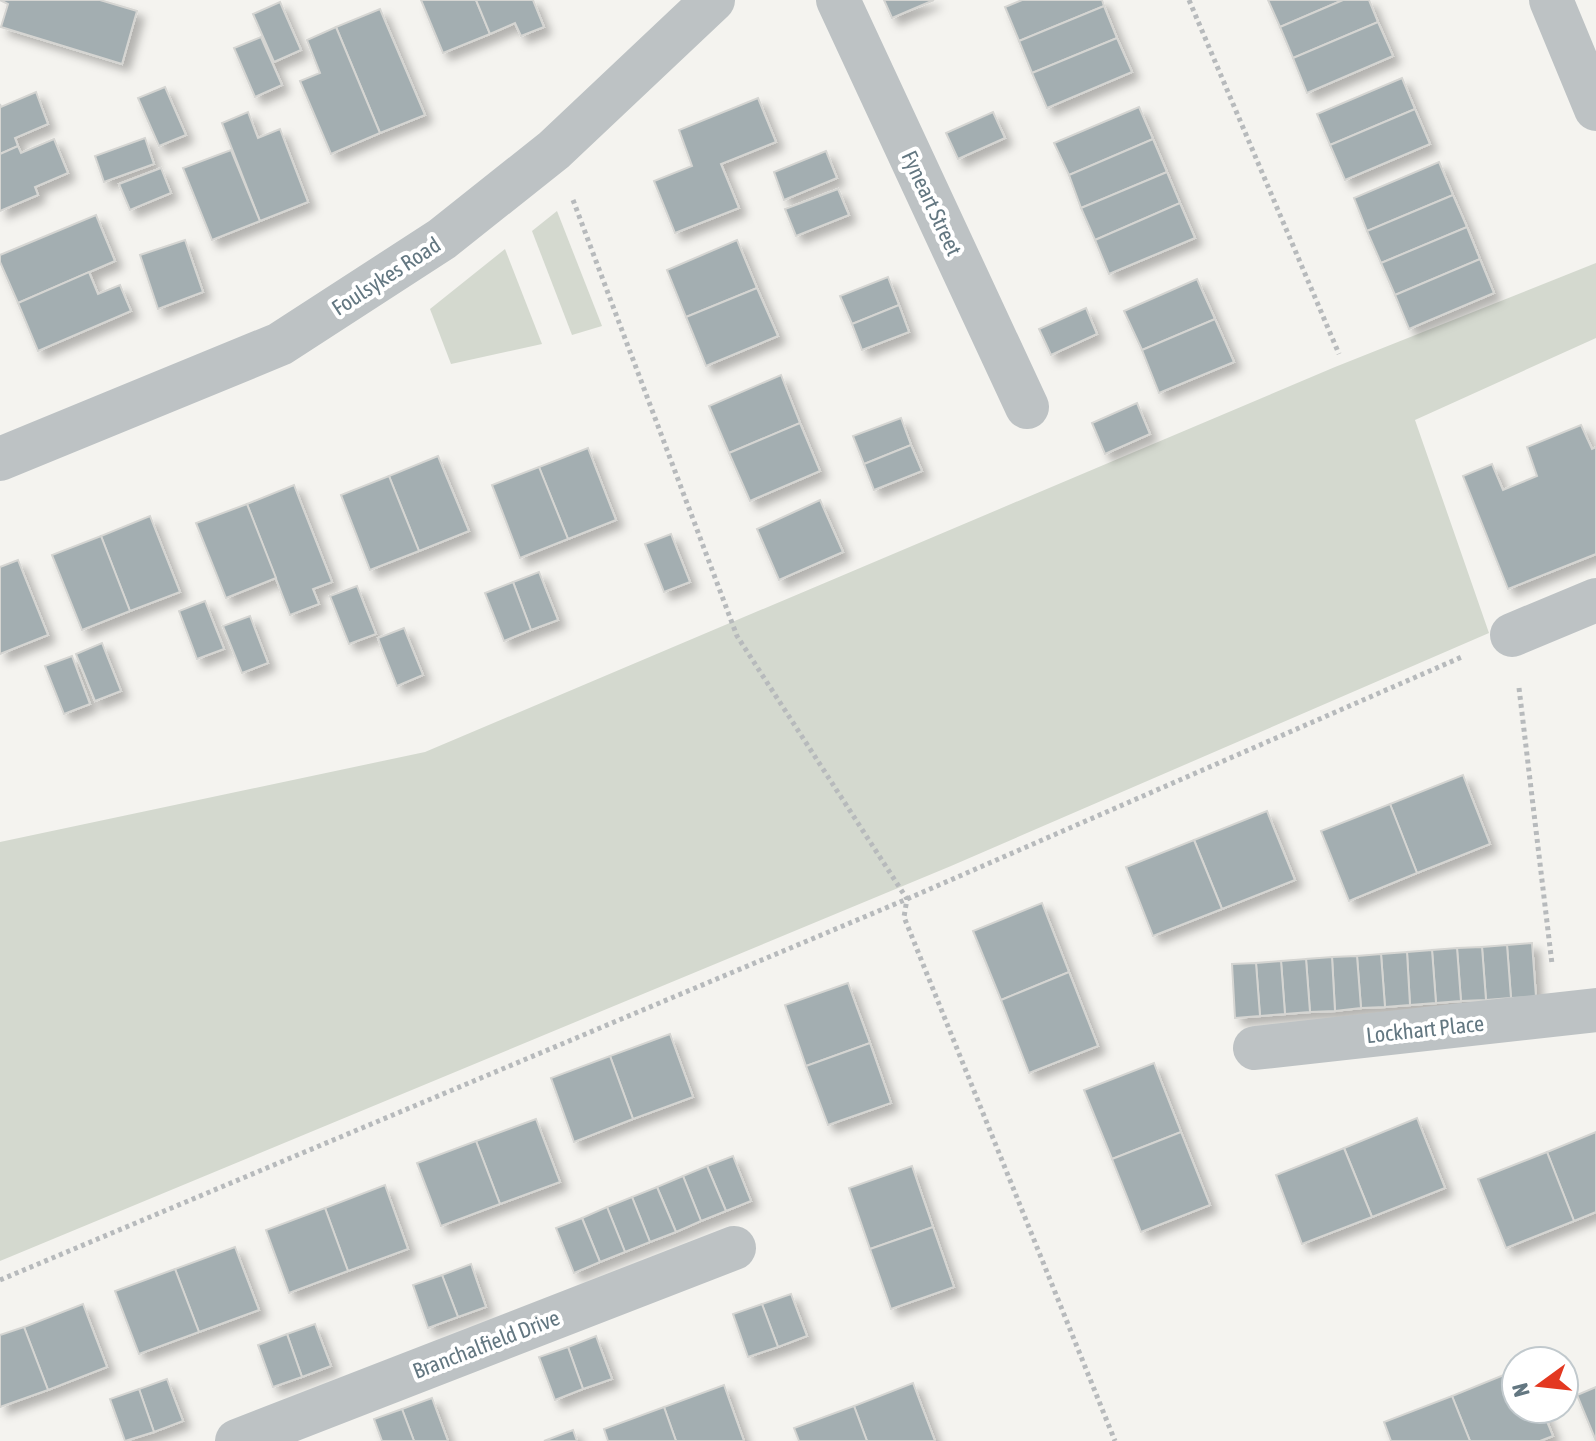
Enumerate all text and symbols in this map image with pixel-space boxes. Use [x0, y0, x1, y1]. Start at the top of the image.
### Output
street label: Fyneart Street [896, 146, 968, 260]
street label: Foulsykes Road [327, 231, 445, 321]
street label: Lockhart Place [1365, 1010, 1485, 1048]
street label: Branchalfield Drive [409, 1304, 563, 1384]
north arrow [1500, 1345, 1580, 1425]
text: N [1506, 1381, 1535, 1400]

